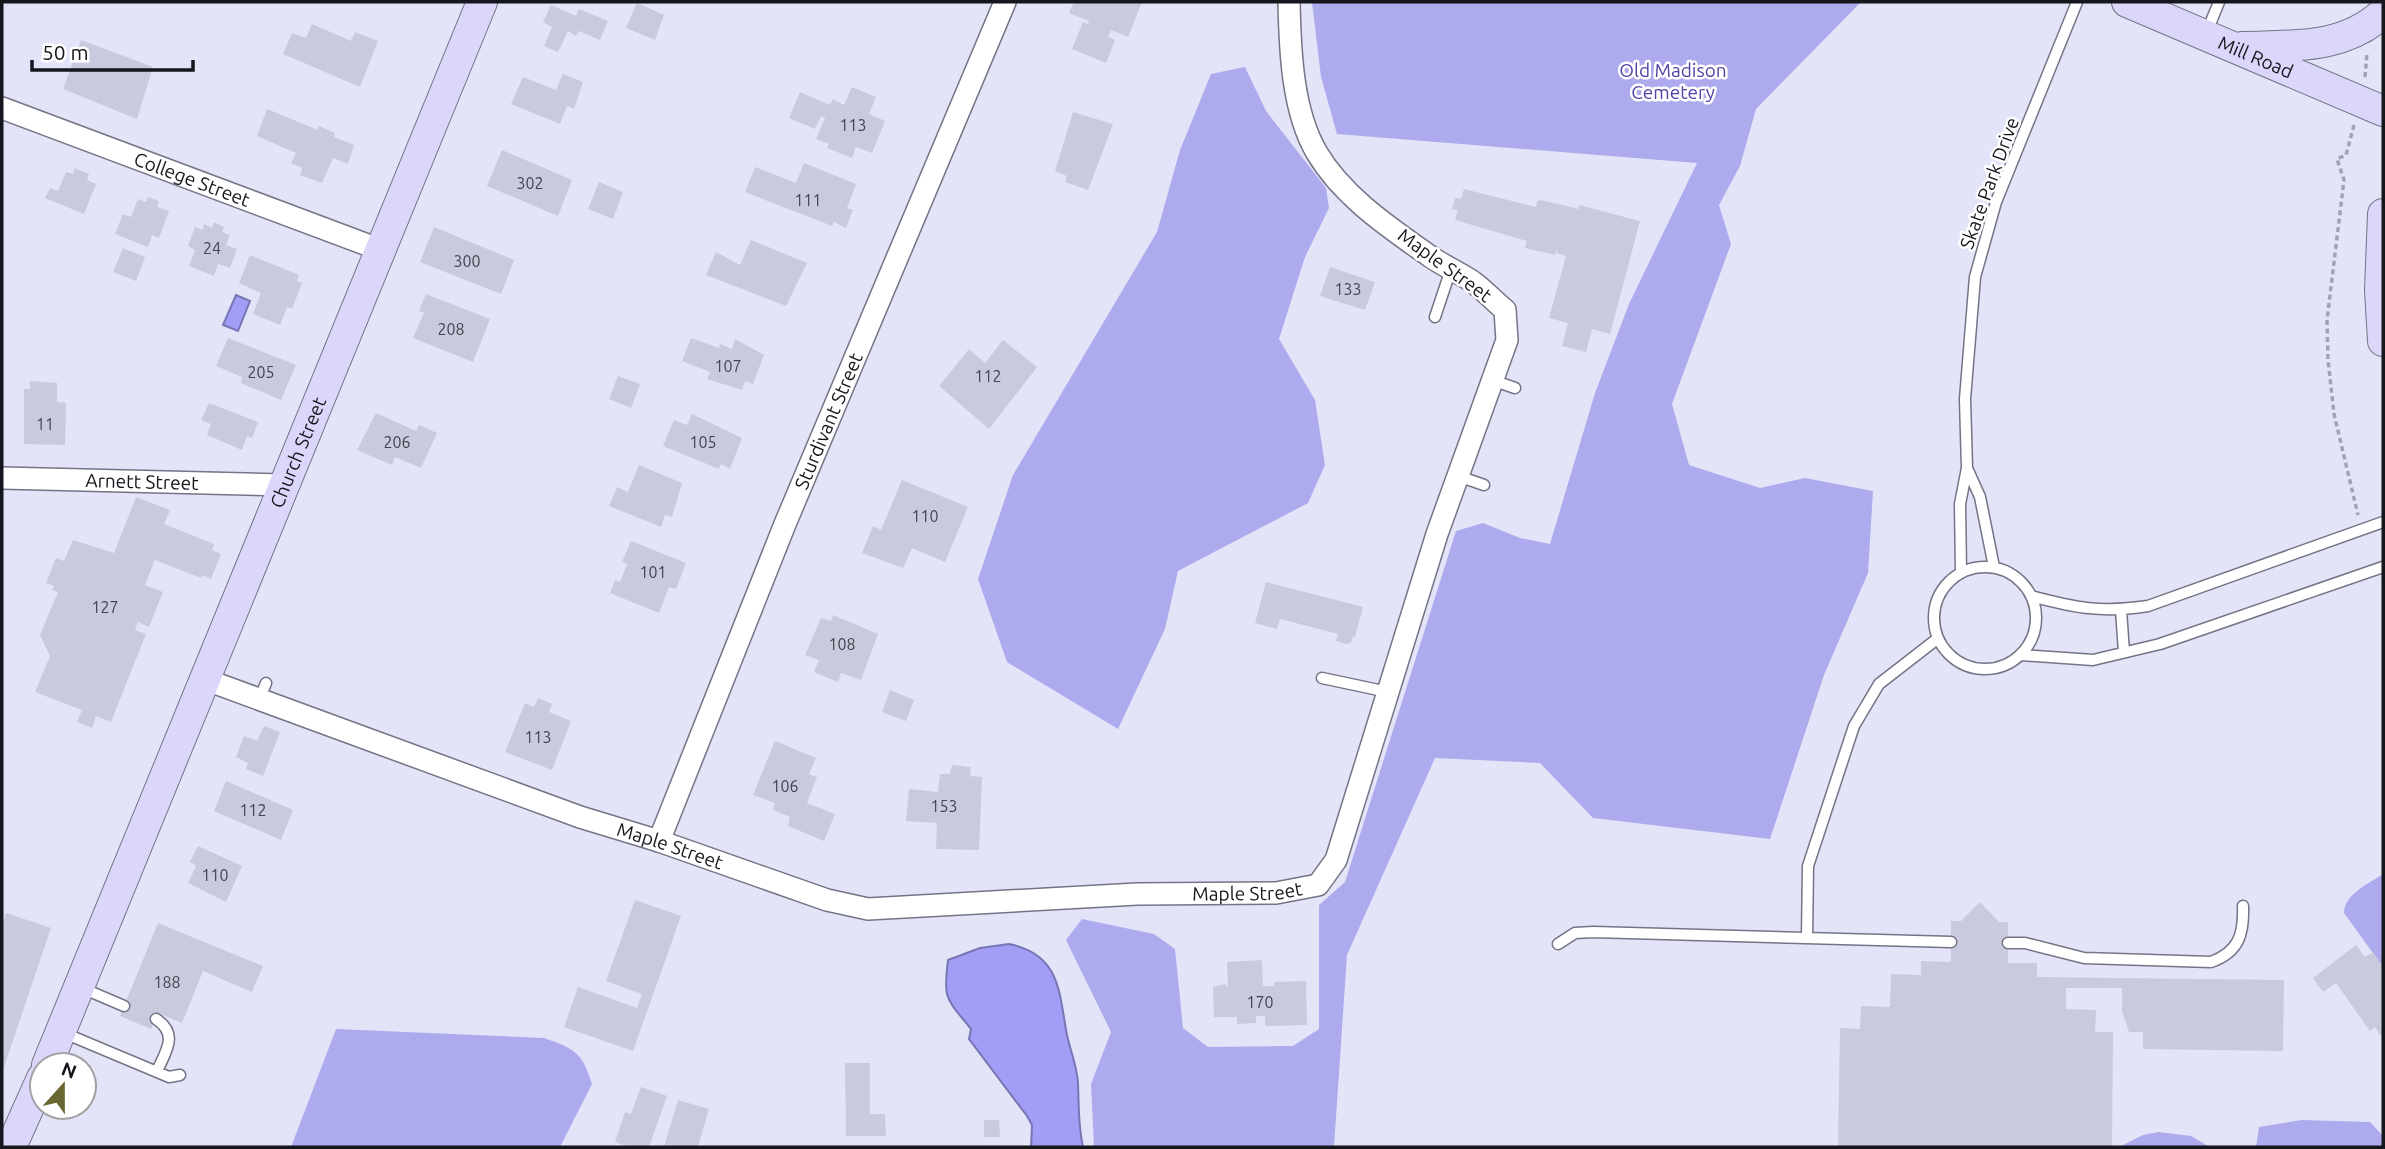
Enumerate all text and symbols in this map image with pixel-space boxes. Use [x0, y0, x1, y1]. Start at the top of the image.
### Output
scale bar [32, 28, 192, 72]
street label: Mill Road [2215, 31, 2297, 83]
text: 50 m [42, 40, 89, 64]
park label: Old Madison Cemetery [1619, 59, 1727, 103]
street label: Skate Park Drive [1955, 114, 2023, 252]
house number: 113 [839, 116, 867, 134]
street label: College Street [131, 147, 254, 211]
house number: 302 [516, 174, 544, 192]
house number: 111 [794, 191, 822, 209]
street label: Maple Street [1394, 224, 1496, 307]
house number: 24 [203, 239, 221, 257]
house number: 300 [453, 252, 481, 270]
house number: 133 [1334, 280, 1362, 298]
house number: 208 [437, 320, 465, 338]
street label: Sturdivant Street [790, 349, 867, 492]
house number: 107 [714, 357, 742, 375]
house number: 205 [247, 363, 275, 381]
house number: 112 [974, 367, 1002, 385]
street label: Church Street [265, 393, 330, 511]
house number: 11 [36, 415, 54, 433]
house number: 206 [383, 433, 411, 451]
house number: 105 [689, 433, 717, 451]
street label: Arnett Street [85, 469, 199, 494]
house number: 110 [911, 507, 939, 525]
house number: 101 [639, 563, 667, 581]
house number: 127 [91, 598, 119, 616]
house number: 108 [828, 635, 856, 653]
house number: 113 [524, 728, 552, 746]
house number: 106 [771, 777, 799, 795]
house number: 153 [930, 797, 958, 815]
house number: 112 [239, 801, 267, 819]
street label: Maple Street [614, 818, 726, 874]
house number: 110 [201, 866, 229, 884]
street label: Maple Street [1192, 877, 1305, 905]
house number: 188 [153, 973, 181, 991]
house number: 170 [1246, 993, 1274, 1011]
north arrow [28, 1051, 98, 1121]
text: N [59, 1057, 80, 1083]

